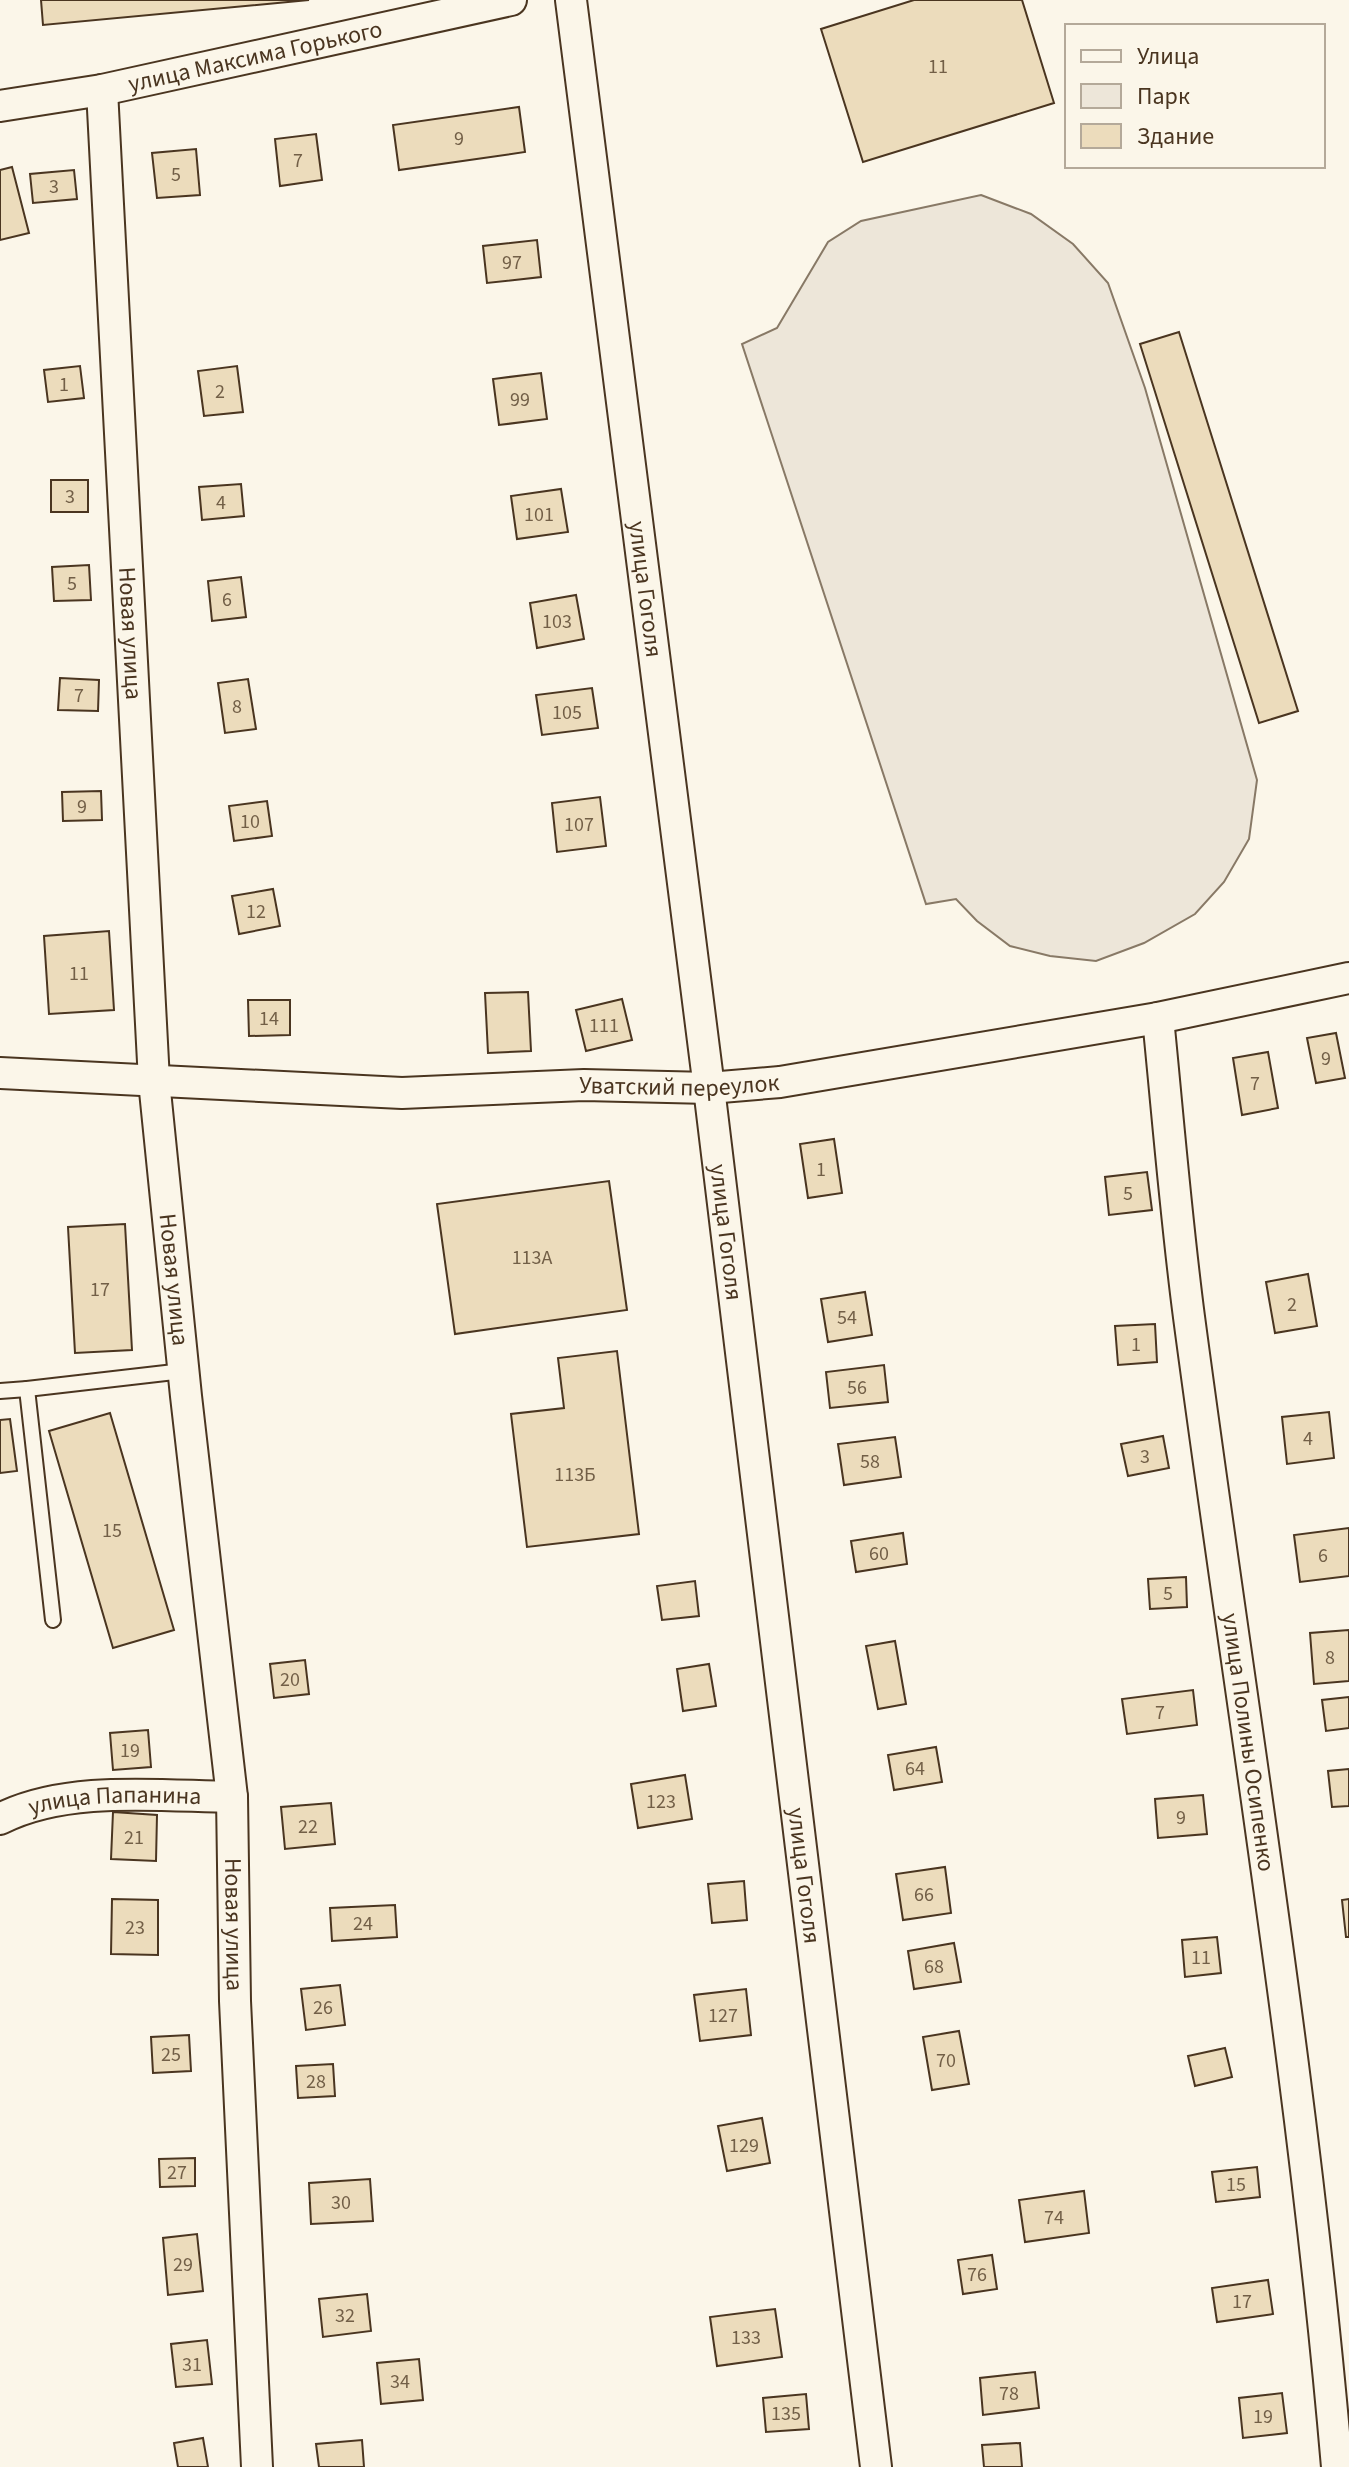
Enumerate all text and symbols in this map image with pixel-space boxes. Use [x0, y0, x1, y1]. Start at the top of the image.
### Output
street label: улица Максима Горького [125, 12, 386, 102]
legend [1065, 24, 1325, 168]
text: Улица [1137, 39, 1199, 74]
house number: 11 [928, 53, 948, 81]
text: Парк [1137, 79, 1190, 114]
text: Здание [1137, 119, 1214, 154]
house number: 9 [454, 125, 464, 153]
house number: 7 [293, 147, 303, 175]
house number: 5 [171, 161, 181, 189]
house number: 3 [49, 173, 59, 201]
house number: 97 [502, 249, 522, 277]
house number: 1 [59, 371, 69, 399]
house number: 2 [215, 378, 225, 406]
house number: 99 [510, 386, 530, 414]
house number: 3 [65, 483, 75, 511]
house number: 4 [216, 489, 226, 517]
house number: 101 [524, 501, 554, 529]
street label: улица Гоголя [619, 519, 671, 660]
street label: Новая улица [109, 566, 151, 701]
house number: 5 [67, 570, 77, 598]
house number: 6 [222, 586, 232, 614]
house number: 103 [542, 608, 572, 636]
house number: 7 [74, 682, 84, 710]
house number: 8 [232, 693, 242, 721]
house number: 105 [552, 699, 582, 727]
house number: 9 [77, 793, 87, 821]
house number: 10 [240, 808, 260, 836]
house number: 107 [564, 811, 594, 839]
house number: 12 [246, 898, 266, 926]
house number: 11 [69, 960, 89, 988]
house number: 14 [259, 1005, 279, 1033]
house number: 111 [589, 1012, 619, 1040]
house number: 9 [1321, 1045, 1331, 1073]
street label: Уватский переулок [579, 1065, 781, 1106]
house number: 7 [1250, 1070, 1260, 1098]
house number: 1 [816, 1156, 826, 1184]
street label: улица Гоголя [700, 1162, 752, 1302]
house number: 5 [1123, 1180, 1133, 1208]
street label: Новая улица [150, 1212, 198, 1348]
house number: 113А [512, 1244, 552, 1272]
house number: 17 [90, 1276, 110, 1304]
house number: 2 [1287, 1291, 1297, 1319]
house number: 54 [837, 1304, 857, 1332]
house number: 1 [1131, 1331, 1141, 1359]
house number: 56 [847, 1374, 867, 1402]
house number: 4 [1303, 1425, 1313, 1453]
house number: 3 [1140, 1443, 1150, 1471]
house number: 58 [860, 1448, 880, 1476]
house number: 113Б [554, 1461, 596, 1489]
house number: 15 [102, 1517, 122, 1545]
house number: 60 [869, 1540, 889, 1568]
house number: 6 [1318, 1542, 1328, 1570]
house number: 5 [1163, 1580, 1173, 1608]
street label: улица Полины Осипенко [1212, 1611, 1284, 1874]
house number: 8 [1325, 1644, 1335, 1672]
house number: 20 [280, 1666, 300, 1694]
house number: 7 [1155, 1699, 1165, 1727]
house number: 19 [120, 1737, 140, 1765]
house number: 64 [905, 1755, 925, 1783]
street label: улица Папанина [24, 1777, 202, 1825]
house number: 123 [646, 1788, 676, 1816]
house number: 9 [1176, 1804, 1186, 1832]
street label: улица Гоголя [778, 1805, 829, 1946]
house number: 22 [298, 1813, 318, 1841]
house number: 21 [124, 1824, 144, 1852]
street label: Новая улица [215, 1858, 252, 1991]
house number: 66 [914, 1881, 934, 1909]
house number: 24 [353, 1910, 373, 1938]
house number: 23 [125, 1914, 145, 1942]
house number: 11 [1191, 1944, 1211, 1972]
house number: 68 [924, 1953, 944, 1981]
house number: 26 [313, 1994, 333, 2022]
house number: 127 [708, 2002, 738, 2030]
house number: 25 [161, 2041, 181, 2069]
house number: 70 [936, 2047, 956, 2075]
house number: 28 [306, 2068, 326, 2096]
house number: 129 [729, 2132, 759, 2160]
house number: 27 [167, 2159, 187, 2187]
house number: 15 [1226, 2171, 1246, 2199]
house number: 30 [331, 2189, 351, 2217]
house number: 74 [1044, 2204, 1064, 2232]
house number: 29 [173, 2251, 193, 2279]
house number: 76 [967, 2261, 987, 2289]
house number: 17 [1232, 2288, 1252, 2316]
house number: 32 [335, 2302, 355, 2330]
house number: 133 [731, 2324, 761, 2352]
house number: 31 [182, 2351, 202, 2379]
house number: 34 [390, 2368, 410, 2396]
house number: 78 [999, 2380, 1019, 2408]
house number: 135 [771, 2400, 801, 2428]
house number: 19 [1253, 2403, 1273, 2431]

